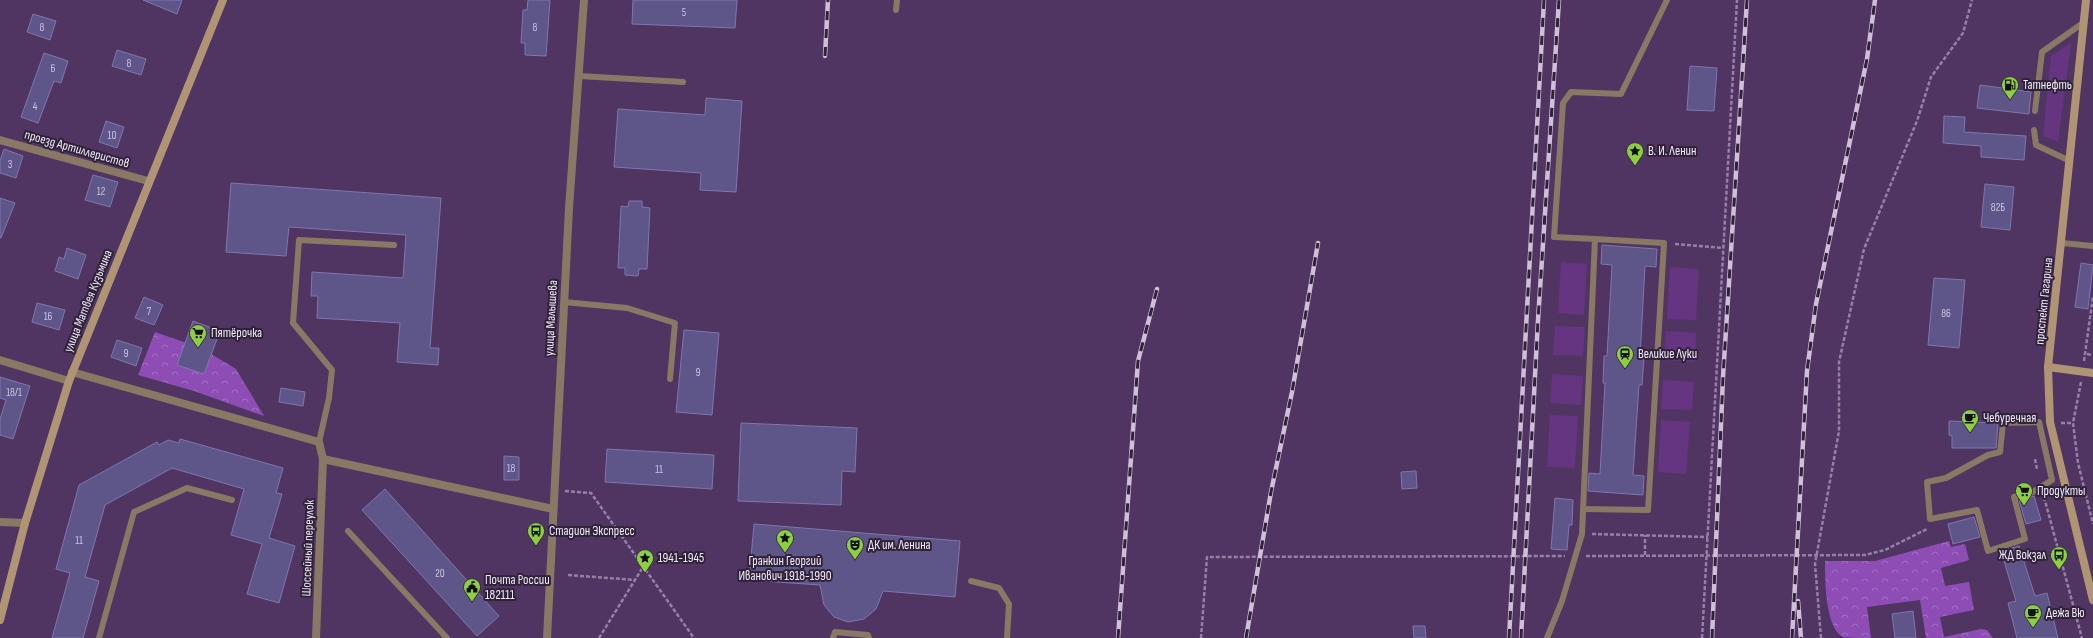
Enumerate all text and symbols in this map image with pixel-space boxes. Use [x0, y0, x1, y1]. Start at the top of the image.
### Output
house number: 5 [682, 6, 686, 19]
house number: 8 [40, 21, 45, 34]
house number: 8 [533, 21, 538, 34]
house number: 8 [127, 57, 132, 70]
house number: 6 [51, 62, 56, 75]
fuel station icon: Татнефть [2000, 75, 2020, 100]
place label: Татнефть [2023, 77, 2072, 93]
house number: 4 [33, 100, 38, 113]
street label: проезд Артиллеристов [23, 126, 131, 172]
house number: 10 [108, 129, 116, 142]
place icon: В. И. Ленин [1625, 141, 1645, 166]
place label: В. И. Ленин [1648, 143, 1696, 159]
house number: 3 [8, 158, 13, 171]
house number: 12 [97, 185, 106, 198]
house number: 82Б [1991, 201, 2005, 214]
street label: улица Матвея Кузьмина [60, 248, 116, 354]
street label: проспект Гагарина [2031, 257, 2057, 345]
street label: улица Малышева [541, 280, 561, 356]
house number: 7 [147, 305, 152, 318]
house number: 86 [1941, 307, 1951, 320]
house number: 16 [44, 310, 53, 323]
supermarket icon: Пятёрочка [188, 323, 208, 348]
place label: Пятёрочка [211, 325, 262, 341]
station icon: Великие Луки [1615, 344, 1635, 369]
place label: Великие Луки [1638, 346, 1697, 362]
house number: 9 [124, 347, 129, 360]
house number: 9 [696, 366, 701, 379]
house number: 18/1 [6, 386, 22, 399]
cafe icon: Чебуречная [1960, 408, 1980, 433]
place label: Чебуречная [1983, 410, 2036, 426]
house number: 18 [507, 462, 516, 475]
house number: 11 [655, 463, 663, 476]
supermarket icon: Продукты [2014, 481, 2034, 506]
place label: Продукты [2037, 483, 2085, 499]
street label: Шоссейный переулок [298, 499, 318, 597]
bus stop icon: Стадион Экспресс [526, 521, 546, 546]
place label: Стадион Экспресс [549, 523, 635, 539]
place icon: Гранкин Георгий Иванович 1918-1990 [775, 528, 795, 553]
house number: 11 [75, 534, 83, 547]
theatre icon: ДК им. Ленина [845, 535, 865, 560]
place label: ДК им. Ленина [868, 537, 931, 553]
bus stop icon: ЖД Вокзал [2049, 545, 2069, 570]
place label: ЖД Вокзал [1999, 547, 2046, 563]
place icon: 1941-1945 [635, 548, 655, 573]
place label: 1941-1945 [658, 550, 704, 566]
place label: Гранкин Георгий Иванович 1918-1990 [738, 553, 832, 584]
house number: 20 [435, 567, 445, 580]
place label: Почта России 182111 [485, 572, 550, 603]
public building icon: Почта России 182111 [462, 577, 482, 602]
cafe icon: Дежа Вю [2023, 603, 2043, 628]
place label: Дежа Вю [2046, 605, 2085, 621]

